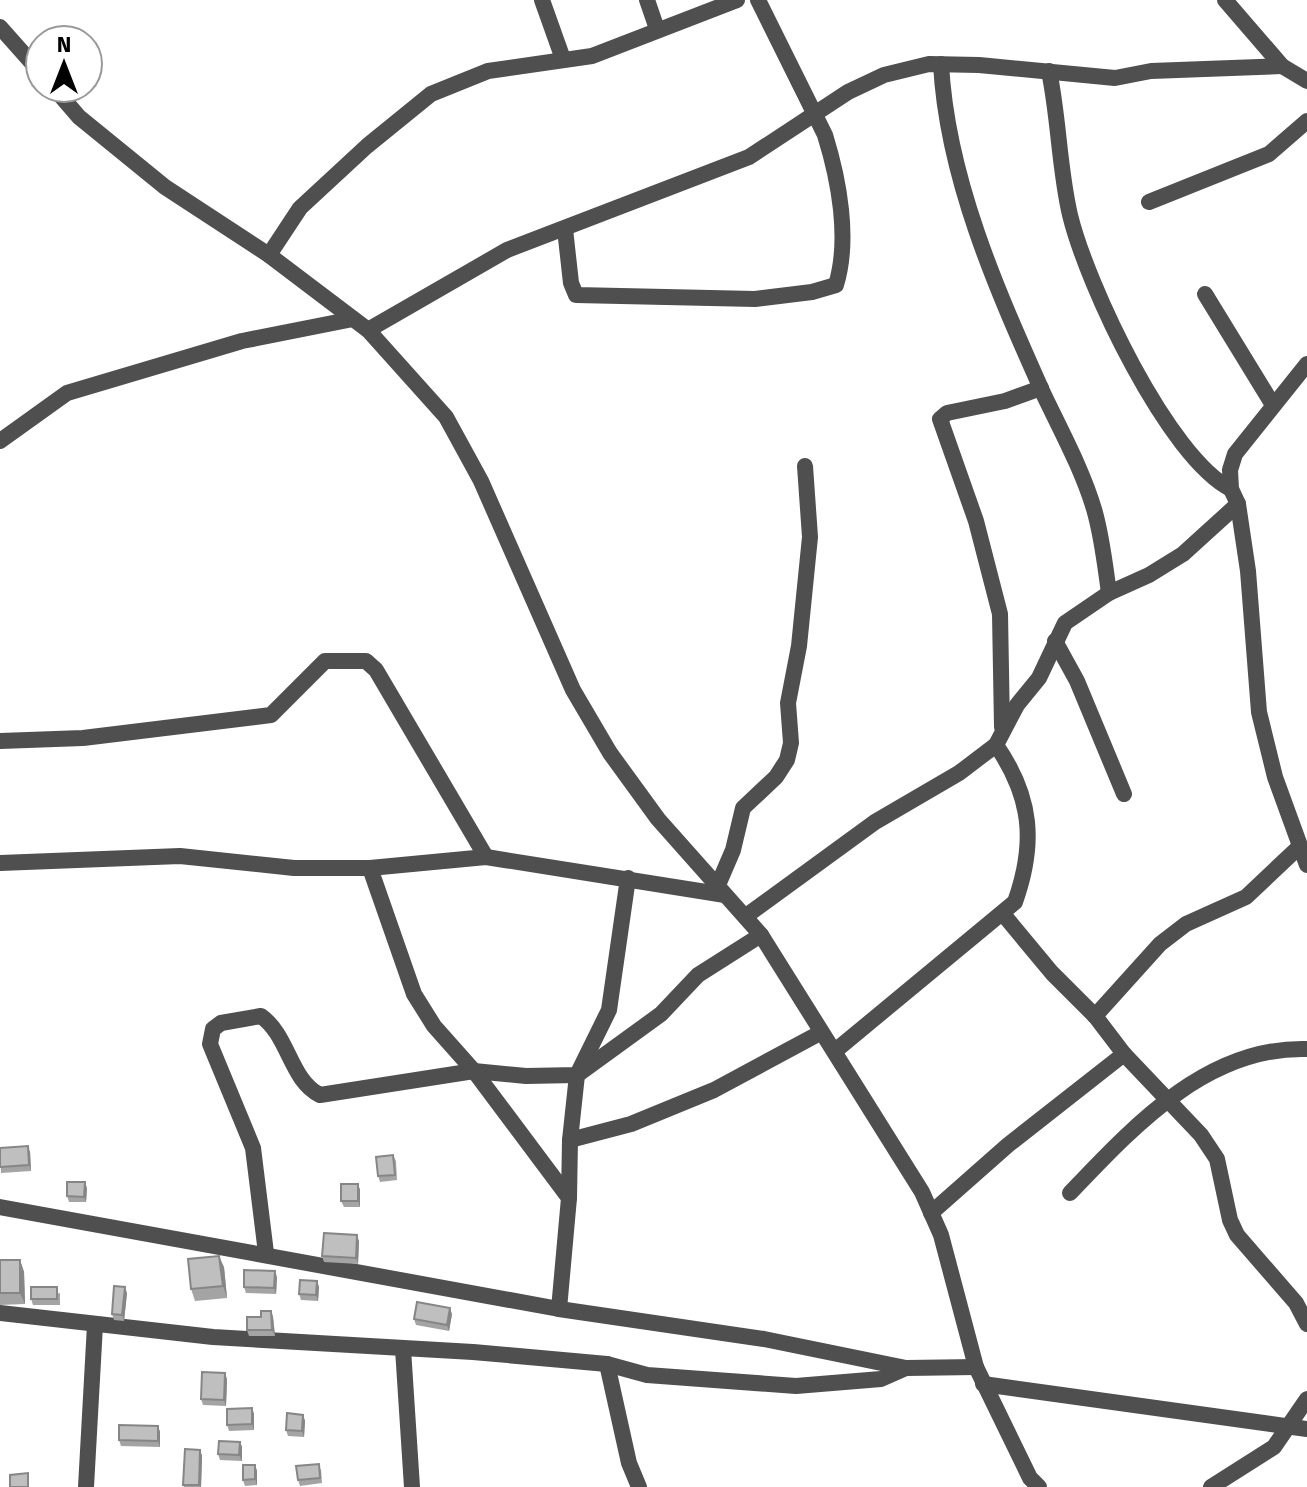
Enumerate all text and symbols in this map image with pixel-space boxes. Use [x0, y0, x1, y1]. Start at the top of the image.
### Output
north arrow [24, 24, 104, 104]
text: N [57, 31, 71, 58]

